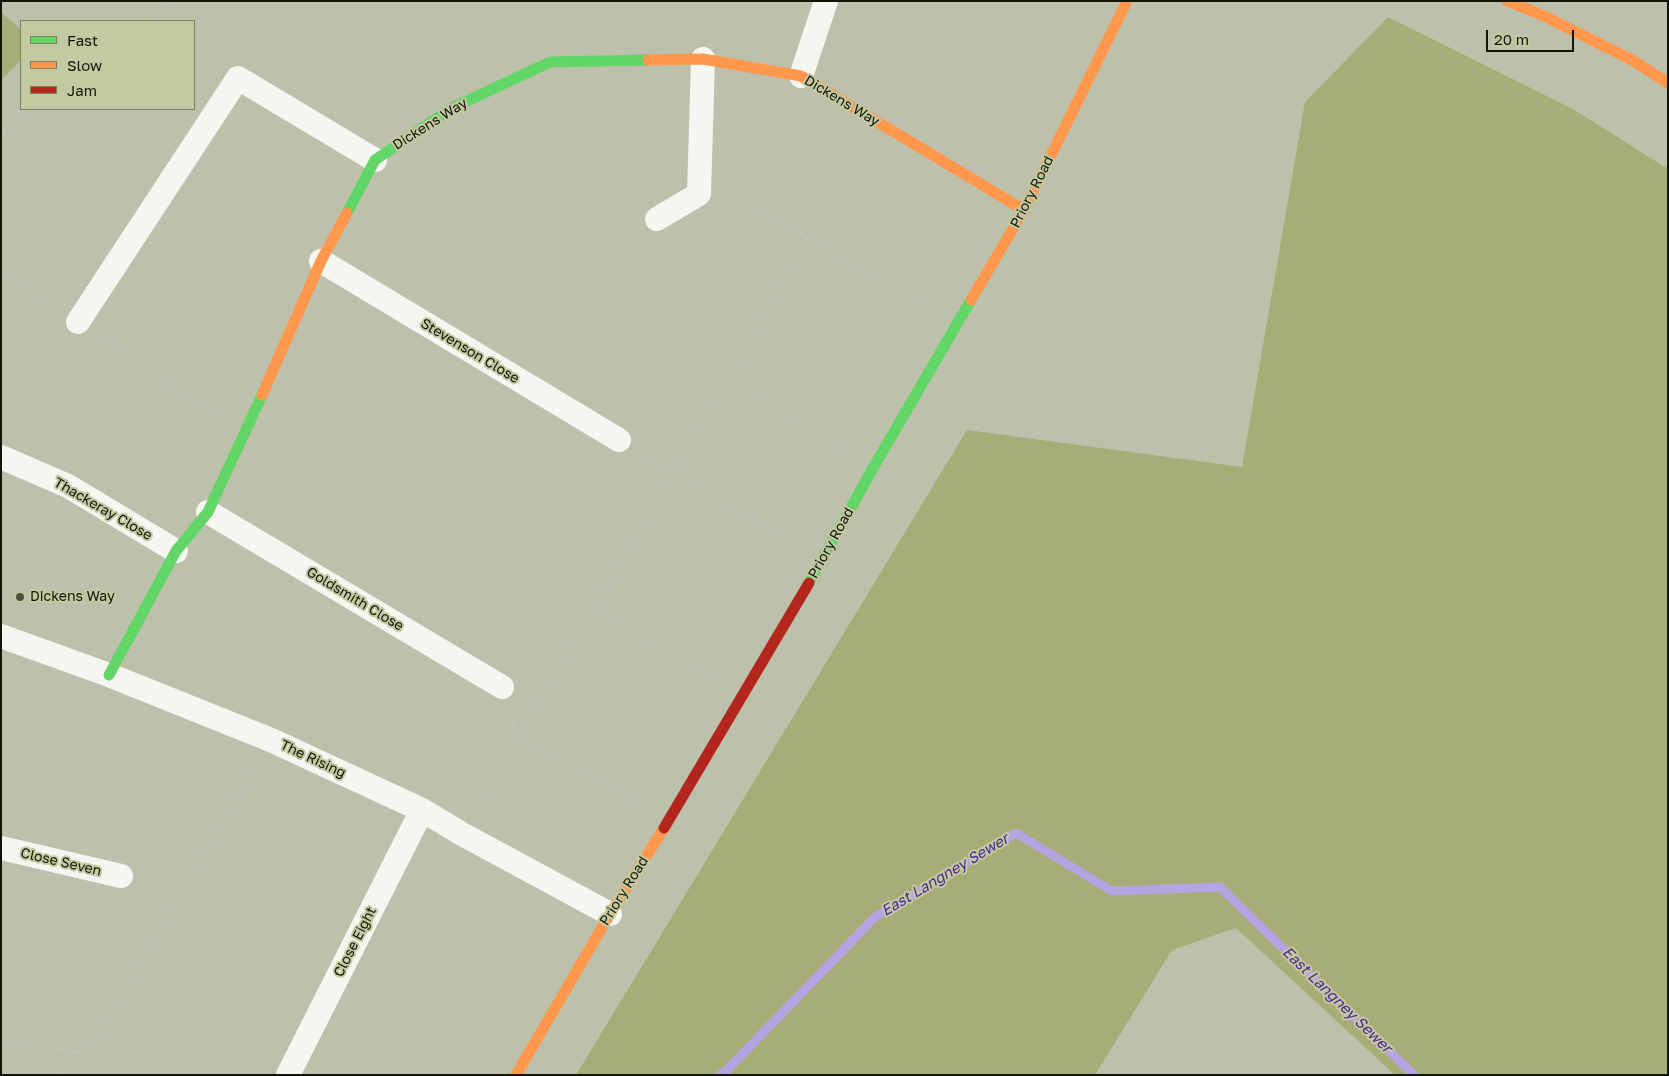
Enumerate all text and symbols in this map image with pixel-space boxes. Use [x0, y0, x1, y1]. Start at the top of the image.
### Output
legend [20, 20, 195, 110]
scale bar [1489, 20, 1576, 52]
text: 20 m [1494, 30, 1529, 48]
text: Fast [67, 31, 98, 49]
text: Slow [67, 56, 102, 74]
street label: Dickens Way [801, 72, 883, 130]
text: Jam [67, 81, 97, 99]
street label: Dickens Way [390, 94, 470, 154]
street label: Priory Road [1007, 153, 1057, 231]
street label: Stevenson Close [418, 315, 522, 387]
street label: Thackeray Close [51, 474, 155, 544]
street label: Priory Road [805, 505, 857, 581]
street label: Goldsmith Close [303, 563, 407, 635]
place label: Dickens Way [30, 589, 115, 605]
marker: Dickens Way [14, 591, 26, 603]
street label: The Rising [277, 736, 349, 782]
water label: East Langney Sewer [878, 830, 1012, 920]
street label: Close Seven [19, 845, 103, 879]
street label: Priory Road [596, 853, 652, 929]
street label: Close Eight [330, 904, 380, 980]
water label: East Langney Sewer [1278, 943, 1396, 1057]

